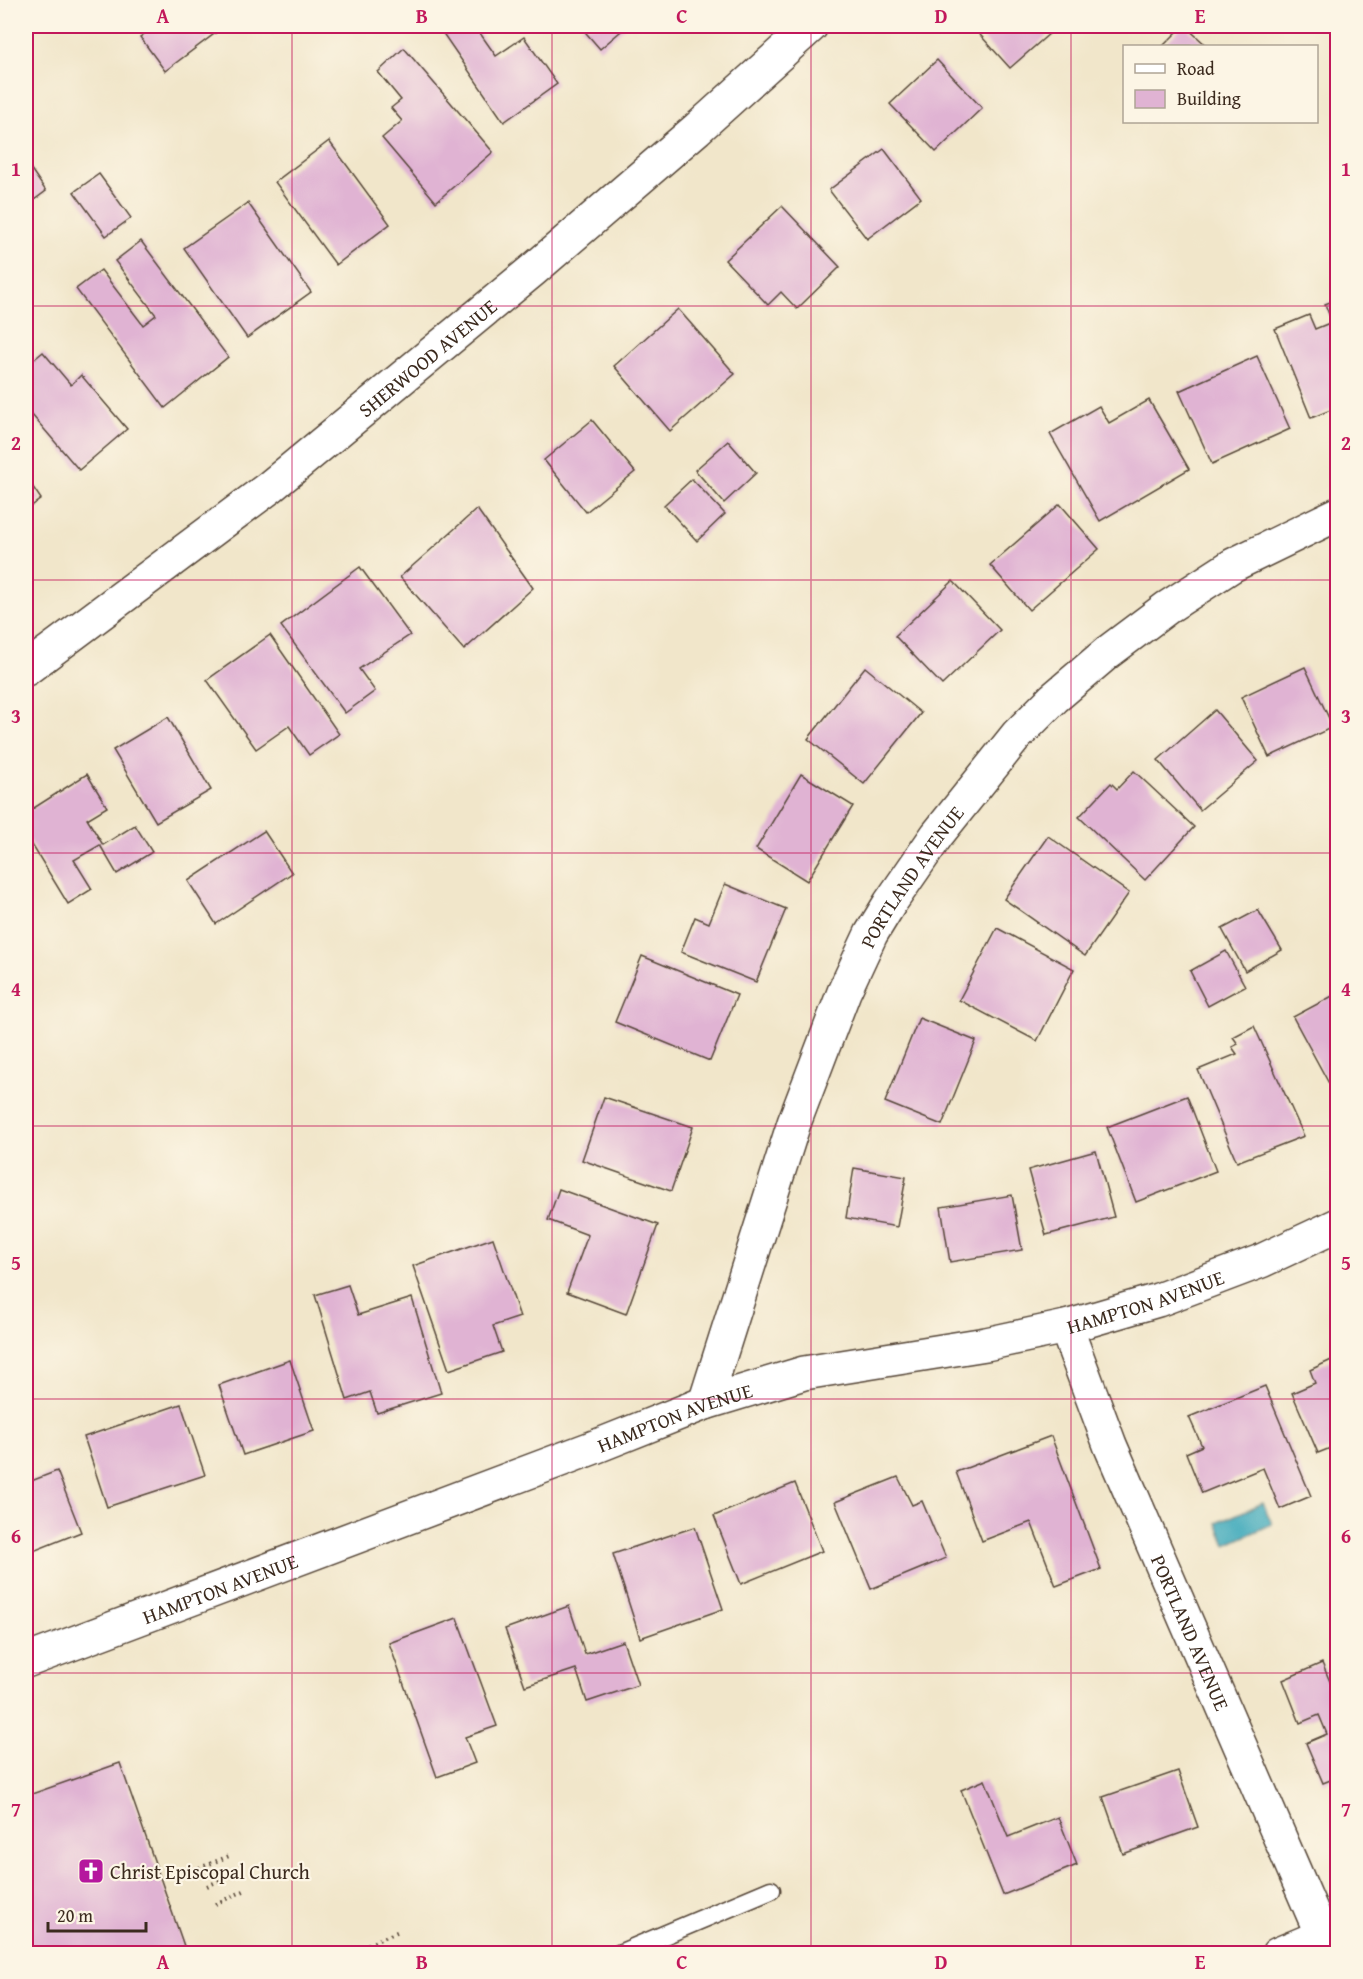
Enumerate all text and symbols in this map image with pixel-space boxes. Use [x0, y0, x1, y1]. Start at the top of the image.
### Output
text: A [157, 1, 170, 30]
text: B [416, 1, 428, 30]
text: C [676, 1, 688, 30]
text: D [934, 1, 948, 30]
text: E [1195, 1, 1206, 30]
legend [1123, 45, 1318, 123]
text: Road [1177, 55, 1215, 82]
text: Building [1177, 85, 1241, 112]
text: 1 [11, 154, 21, 183]
text: 1 [1341, 154, 1351, 183]
street label: SHERWOOD AVENUE [352, 292, 503, 423]
text: 2 [11, 428, 21, 457]
text: 2 [1341, 428, 1351, 457]
text: 3 [11, 701, 21, 730]
text: 3 [1341, 701, 1351, 730]
street label: PORTLAND AVENUE [852, 799, 970, 952]
text: 4 [11, 974, 21, 1003]
text: 4 [1341, 974, 1351, 1003]
text: 5 [11, 1248, 21, 1277]
text: 5 [1341, 1248, 1351, 1277]
street label: HAMPTON AVENUE [1063, 1262, 1228, 1341]
street label: HAMPTON AVENUE [593, 1375, 756, 1459]
text: 6 [11, 1521, 21, 1550]
text: 6 [1341, 1521, 1351, 1550]
street label: HAMPTON AVENUE [138, 1546, 301, 1630]
street label: PORTLAND AVENUE [1145, 1550, 1237, 1715]
text: 7 [11, 1794, 21, 1823]
text: 7 [1341, 1794, 1351, 1823]
church icon: Christ Episcopal Church [76, 1856, 106, 1886]
place label: Christ Episcopal Church [110, 1857, 310, 1886]
scale bar [48, 1895, 146, 1933]
text: 20 m [57, 1902, 93, 1929]
text: A [157, 1947, 170, 1976]
text: B [416, 1947, 428, 1976]
text: C [676, 1947, 688, 1976]
text: D [934, 1947, 948, 1976]
text: E [1195, 1947, 1206, 1976]

